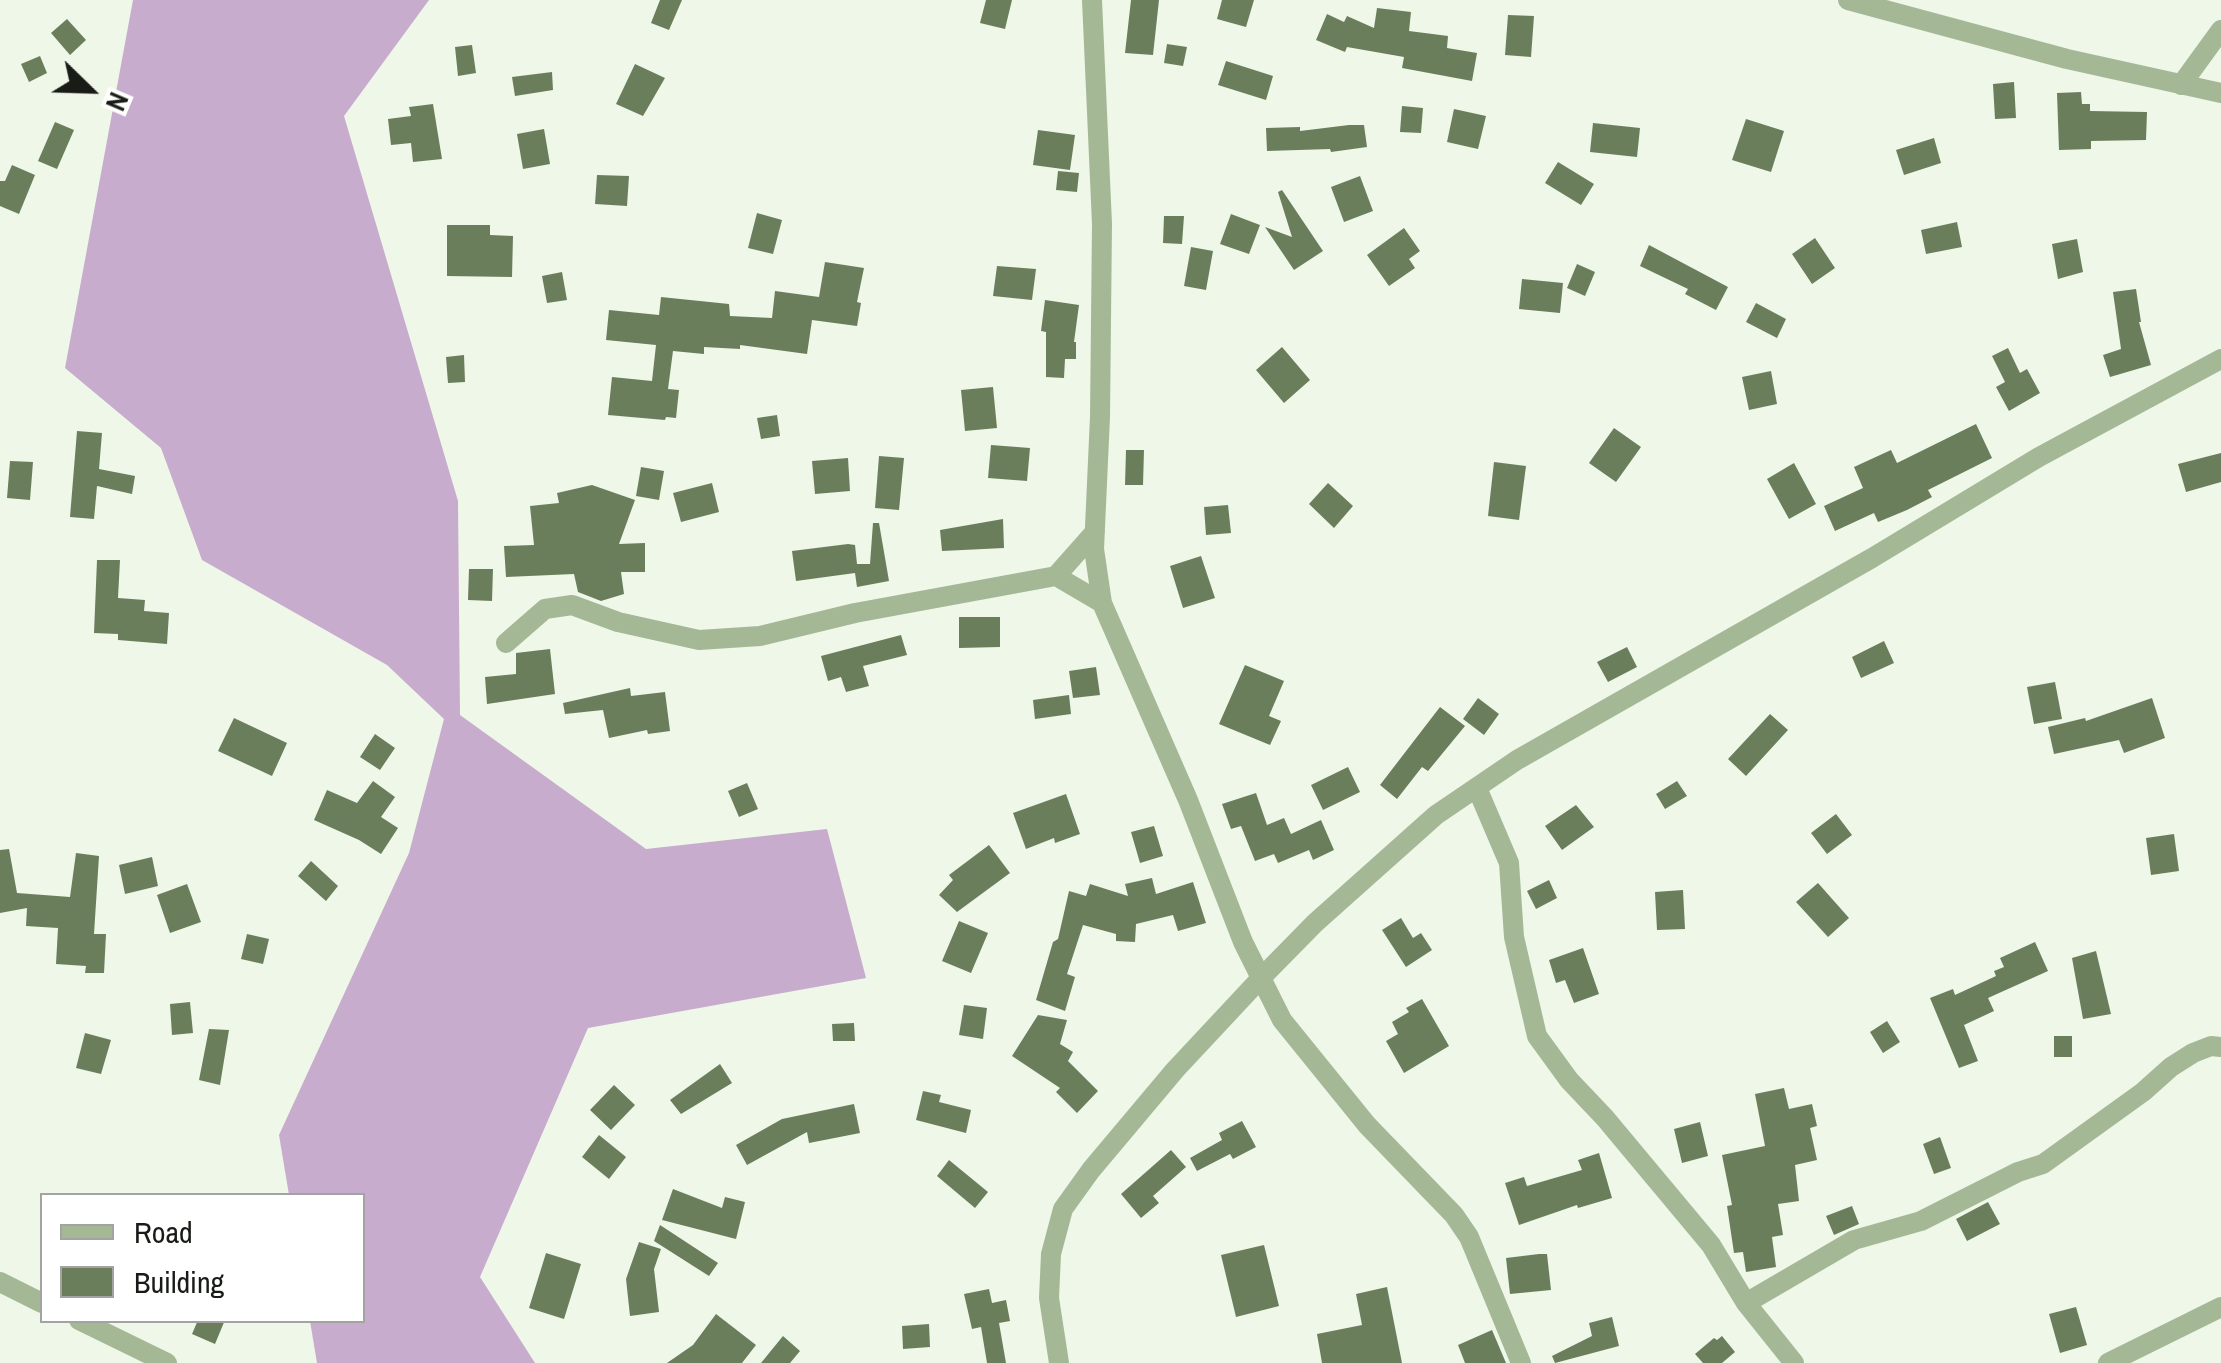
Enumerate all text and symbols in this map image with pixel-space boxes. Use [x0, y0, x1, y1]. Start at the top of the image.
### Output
north arrow [40, 40, 140, 140]
text: N [97, 87, 138, 117]
legend [40, 1193, 365, 1323]
text: Road [134, 1212, 193, 1252]
text: Building [134, 1262, 224, 1302]

